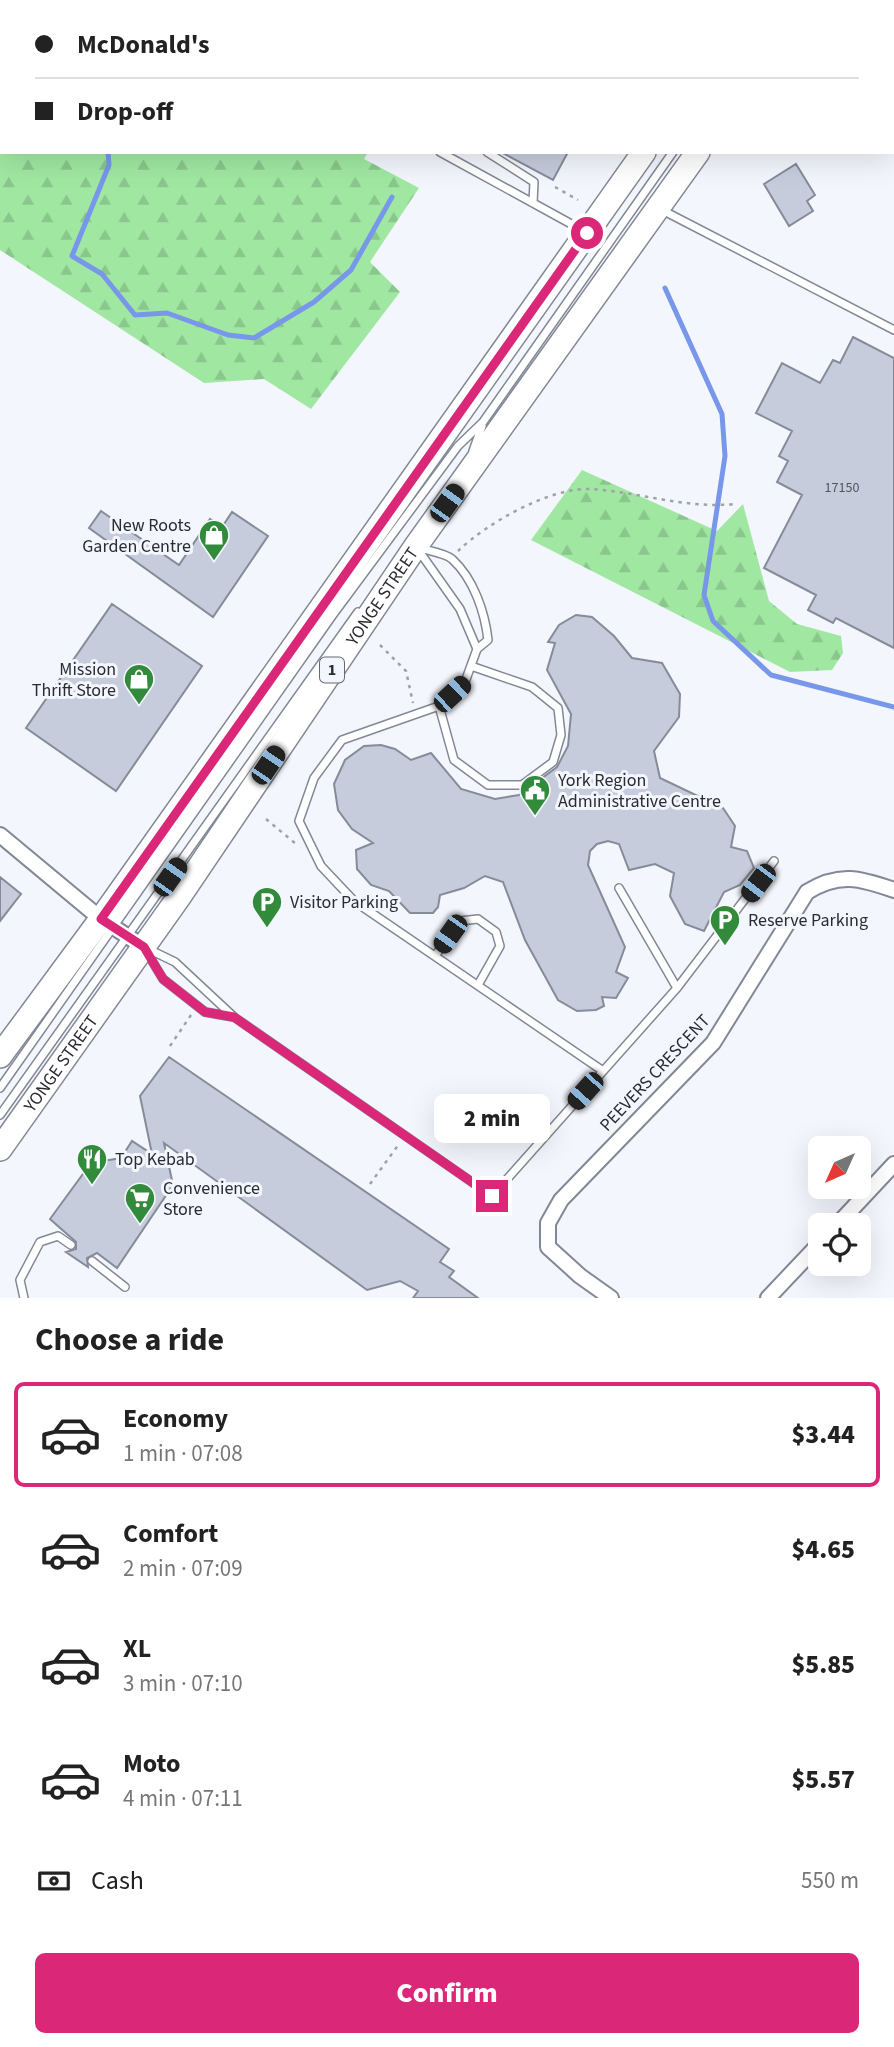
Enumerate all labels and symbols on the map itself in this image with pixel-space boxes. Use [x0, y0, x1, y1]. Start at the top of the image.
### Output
route start [571, 217, 603, 249]
house number: 17150 [825, 478, 859, 498]
car [427, 480, 468, 526]
place label: New Roots Garden Centre [82, 513, 191, 559]
shop icon: New Roots Garden Centre [197, 518, 231, 562]
street label: YONGE STREET [339, 542, 425, 651]
place label: Mission Thrift Store [32, 657, 116, 703]
road number: 1 [320, 657, 344, 682]
shop icon: Mission Thrift Store [122, 662, 156, 706]
car [430, 672, 475, 716]
car [248, 742, 289, 788]
place label: York Region Administrative Centre [557, 768, 721, 814]
public building icon: York Region Administrative Centre [518, 773, 552, 817]
car [150, 854, 191, 900]
car [737, 860, 780, 906]
parking icon: Visitor Parking [250, 885, 284, 929]
place label: Visitor Parking [290, 890, 398, 915]
parking icon: Reserve Parking [708, 903, 742, 947]
place label: Reserve Parking [748, 908, 868, 933]
car [430, 911, 471, 957]
street label: YONGE STREET [17, 1009, 104, 1118]
street label: PEEVERS CRESCENT [594, 1009, 716, 1137]
car [564, 1068, 607, 1114]
callout: 2 min [434, 1094, 550, 1144]
north arrow [808, 1136, 872, 1199]
restaurant icon: Top Kebab [75, 1142, 109, 1186]
place label: Top Kebab [115, 1147, 195, 1172]
place label: Convenience Store [163, 1176, 260, 1222]
route end [476, 1180, 508, 1212]
supermarket icon: Convenience Store [123, 1181, 157, 1225]

